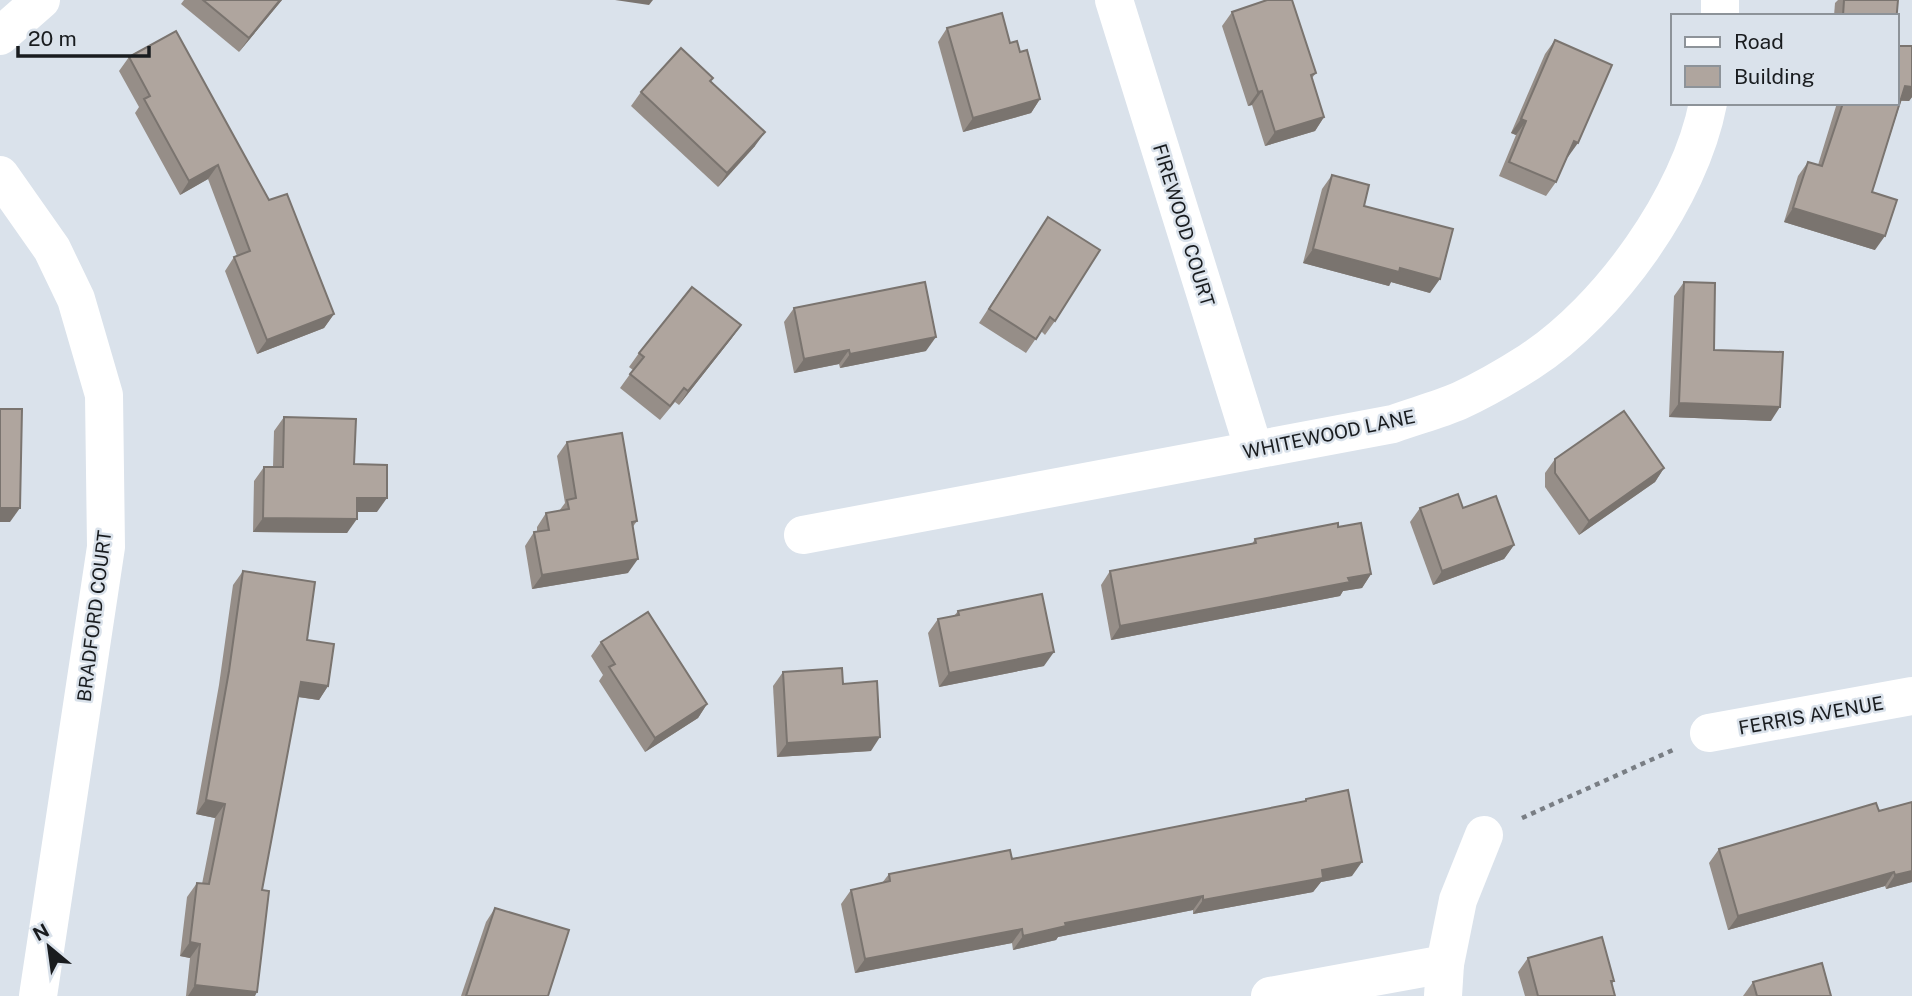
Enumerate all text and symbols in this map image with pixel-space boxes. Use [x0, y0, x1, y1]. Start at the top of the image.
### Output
scale bar [18, 14, 149, 58]
legend [1671, 14, 1898, 105]
text: 20 m [28, 26, 77, 51]
text: Road [1734, 29, 1784, 54]
text: Building [1734, 64, 1815, 89]
street label: FIREWOOD COURT [1149, 141, 1219, 309]
street label: WHITEWOOD LANE [1241, 405, 1417, 463]
street label: BRADFORD COURT [73, 529, 115, 703]
street label: FERRIS AVENUE [1737, 691, 1885, 739]
north arrow [14, 912, 84, 982]
text: N [29, 919, 53, 945]

